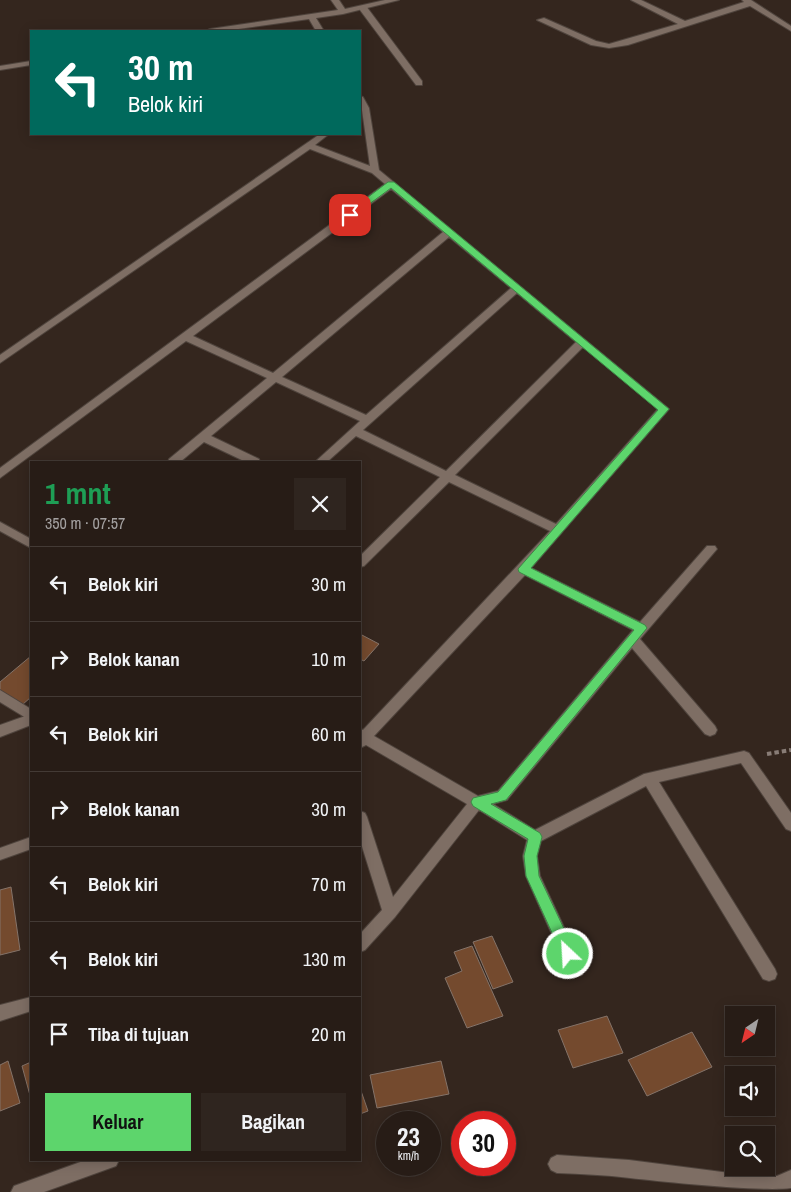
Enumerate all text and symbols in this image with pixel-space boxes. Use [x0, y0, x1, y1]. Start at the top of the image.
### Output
text: 30 m [128, 44, 193, 91]
icon: left [45, 50, 110, 115]
text: Belok kiri [128, 89, 203, 119]
pin [329, 194, 371, 236]
icon: arrive [336, 201, 364, 229]
text: 1 mnt [45, 473, 111, 513]
button: close [294, 478, 346, 530]
text: 350 m · 07:57 [45, 512, 125, 534]
icon: left [45, 570, 73, 598]
text: Belok kiri [88, 571, 158, 597]
text: 30 m [311, 571, 346, 597]
icon: right [45, 645, 73, 673]
text: Belok kanan [88, 646, 180, 672]
text: 10 m [311, 646, 346, 672]
icon: left [45, 720, 73, 748]
text: Belok kiri [88, 721, 158, 747]
text: 60 m [311, 721, 346, 747]
icon: right [45, 795, 73, 823]
text: Belok kanan [88, 796, 180, 822]
text: 30 m [311, 796, 346, 822]
icon: left [45, 870, 73, 898]
text: Belok kiri [88, 871, 158, 897]
text: 70 m [311, 871, 346, 897]
position arrow [541, 927, 593, 979]
icon: left [45, 945, 73, 973]
text: Belok kiri [88, 946, 158, 972]
text: 130 m [303, 946, 346, 972]
north arrow [725, 1006, 775, 1056]
map controls [725, 1006, 775, 1176]
icon: arrive [45, 1020, 73, 1048]
text: Tiba di tujuan [88, 1021, 189, 1047]
text: 20 m [311, 1021, 346, 1047]
button: sound [725, 1066, 775, 1116]
button: Keluar [45, 1093, 191, 1151]
button: Bagikan [201, 1093, 346, 1151]
speed limit sign: 30 [451, 1111, 516, 1176]
text: 23 [397, 1120, 420, 1154]
button: search [725, 1126, 775, 1176]
text: km/h [398, 1148, 419, 1164]

